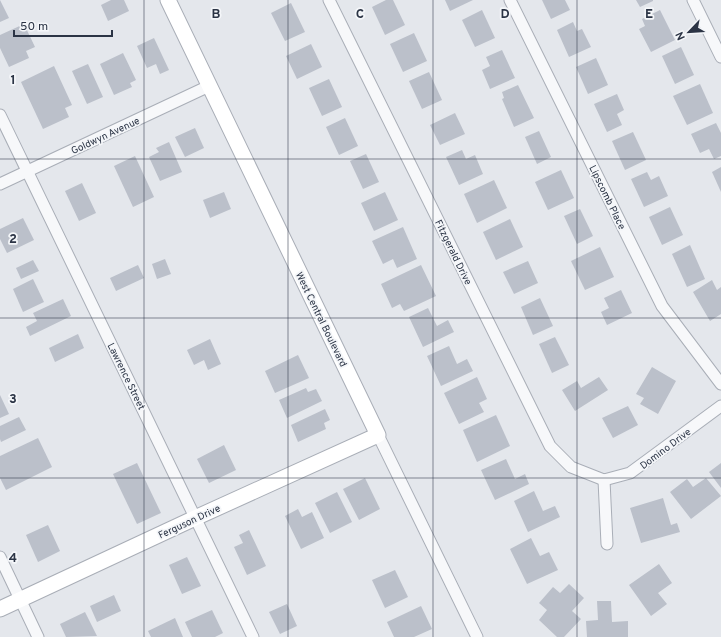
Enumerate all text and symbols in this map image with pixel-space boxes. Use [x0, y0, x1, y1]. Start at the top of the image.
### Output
text: B [212, 7, 221, 23]
text: C [356, 7, 364, 23]
text: D [500, 7, 510, 23]
text: E [645, 7, 653, 23]
scale bar [14, 12, 112, 38]
north arrow [669, 12, 709, 52]
text: 50 m [20, 19, 48, 35]
text: N [673, 29, 689, 42]
text: 1 [10, 73, 16, 89]
street label: Goldwyn Avenue [69, 115, 142, 158]
street label: Lipscomb Place [585, 163, 628, 232]
street label: Fitzgerald Drive [431, 218, 474, 287]
text: 2 [9, 232, 17, 248]
street label: West Central Boulevard [292, 270, 349, 369]
street label: Lawrence Street [104, 341, 148, 413]
text: 3 [9, 392, 17, 408]
street label: Domino Drive [638, 426, 694, 473]
street label: Ferguson Drive [157, 502, 223, 542]
text: 4 [9, 551, 17, 567]

